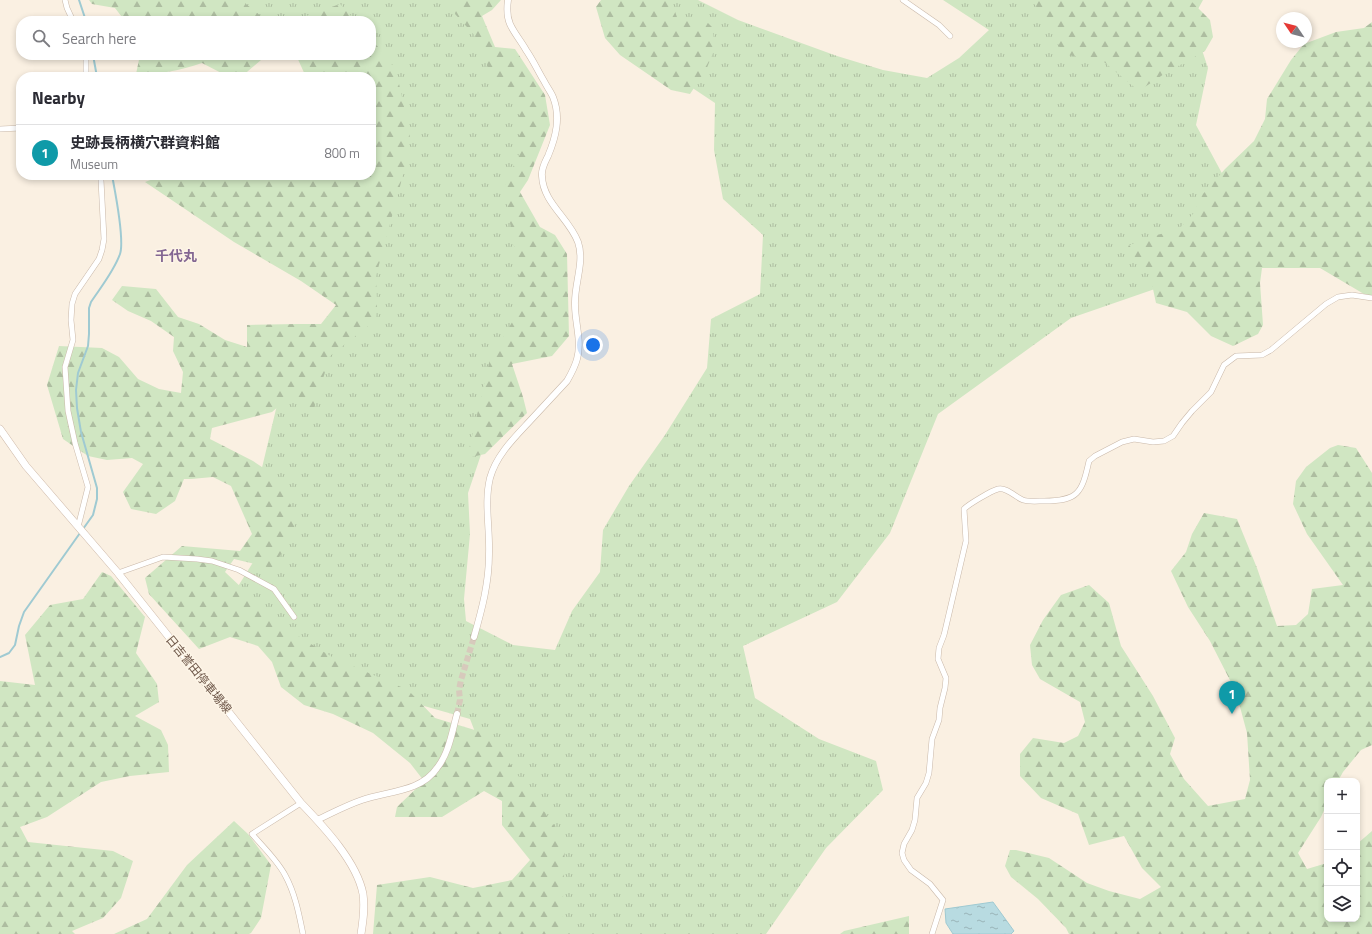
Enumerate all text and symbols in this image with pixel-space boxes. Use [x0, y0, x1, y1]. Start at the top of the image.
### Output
north arrow [1276, 12, 1312, 48]
search box [16, 16, 376, 60]
icon: search [30, 27, 52, 49]
text: Search here [62, 27, 136, 50]
text: Nearby [32, 85, 85, 111]
text: 史跡長柄横穴群資料館 [70, 131, 220, 154]
text: 1 [41, 143, 49, 163]
text: 800 m [324, 143, 360, 163]
text: Museum [70, 154, 118, 174]
district label: 千代丸 [155, 245, 197, 266]
your location [583, 335, 603, 355]
street label: 日吉誉田停車場線 [161, 631, 237, 717]
pin: 1 [1219, 681, 1245, 714]
map controls [1324, 778, 1360, 922]
button: + [1324, 778, 1360, 814]
button: − [1324, 814, 1360, 850]
button: locate [1324, 850, 1360, 886]
button: layers [1324, 886, 1360, 922]

